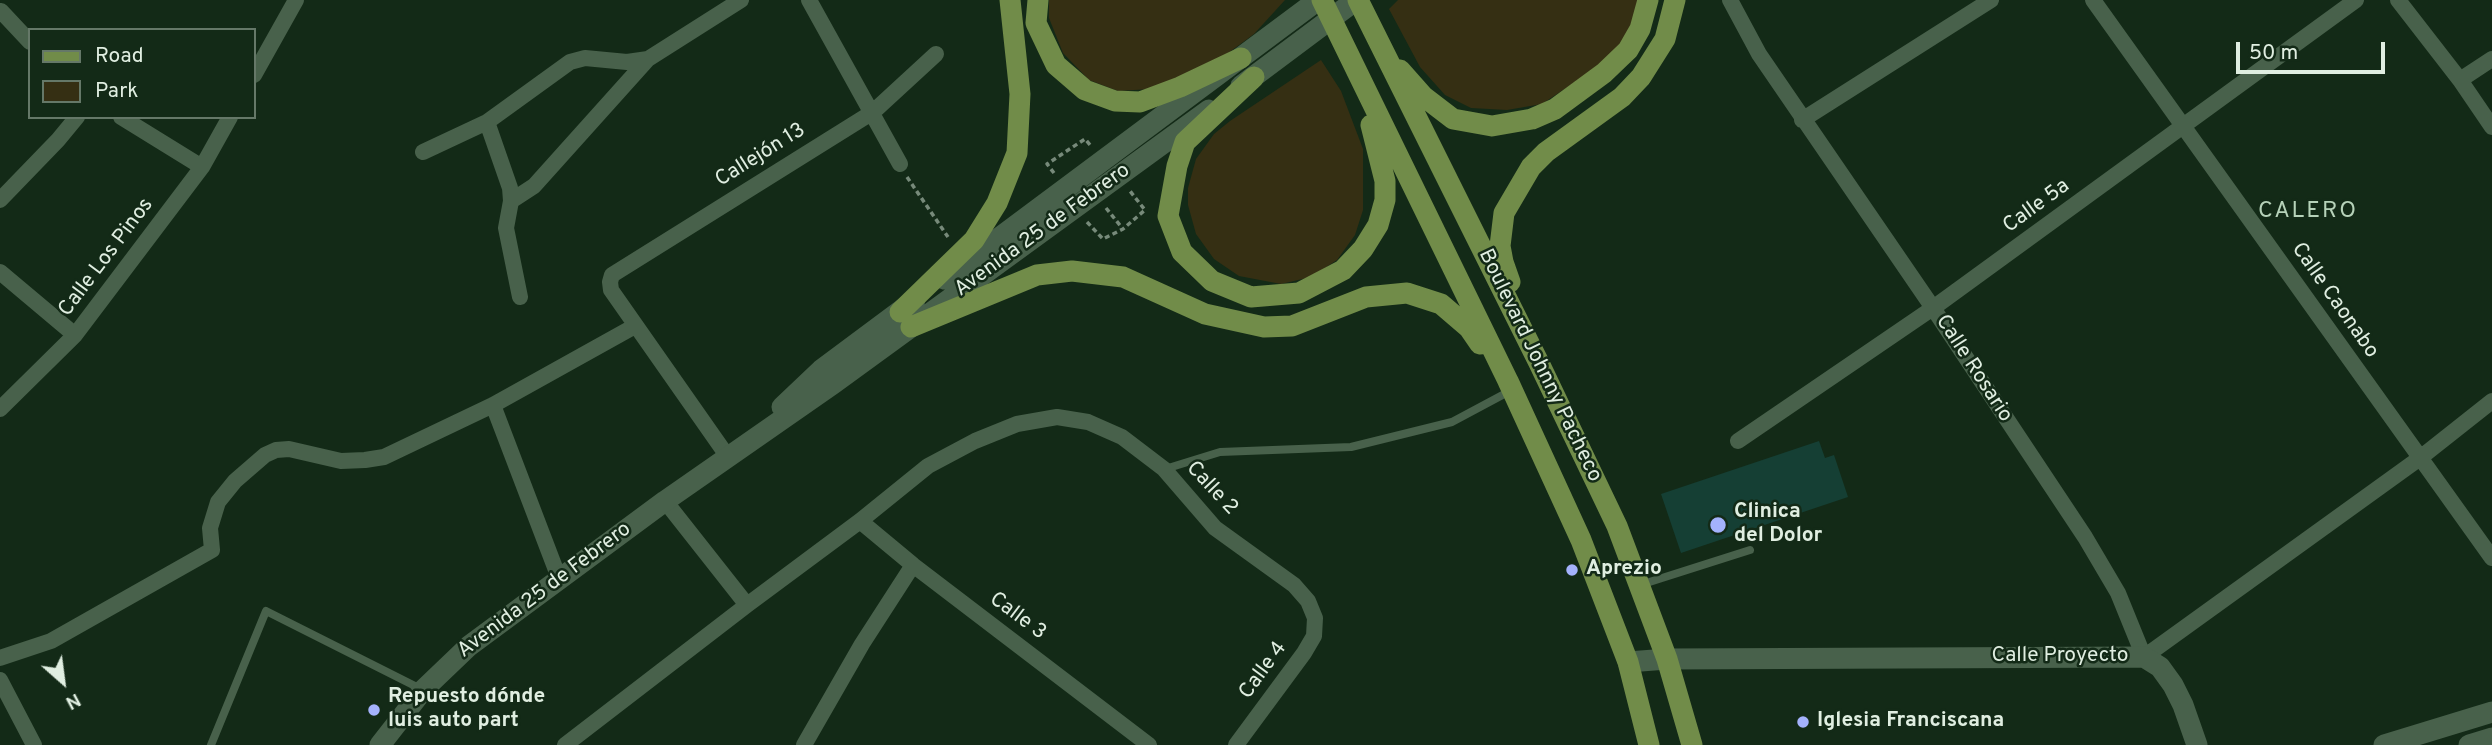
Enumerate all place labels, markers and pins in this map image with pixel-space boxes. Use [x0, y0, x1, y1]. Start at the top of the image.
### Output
place label: Clinica del Dolor [1734, 500, 1822, 550]
marker: Clinica del Dolor [1708, 515, 1728, 535]
place label: Aprezio [1586, 557, 1662, 583]
marker: Aprezio [1564, 562, 1580, 578]
place label: Repuesto dónde luis auto part [388, 685, 545, 735]
marker: Repuesto dónde luis auto part [366, 702, 382, 718]
place label: Iglesia Franciscana [1817, 709, 2004, 735]
marker: Iglesia Franciscana [1795, 714, 1811, 730]

